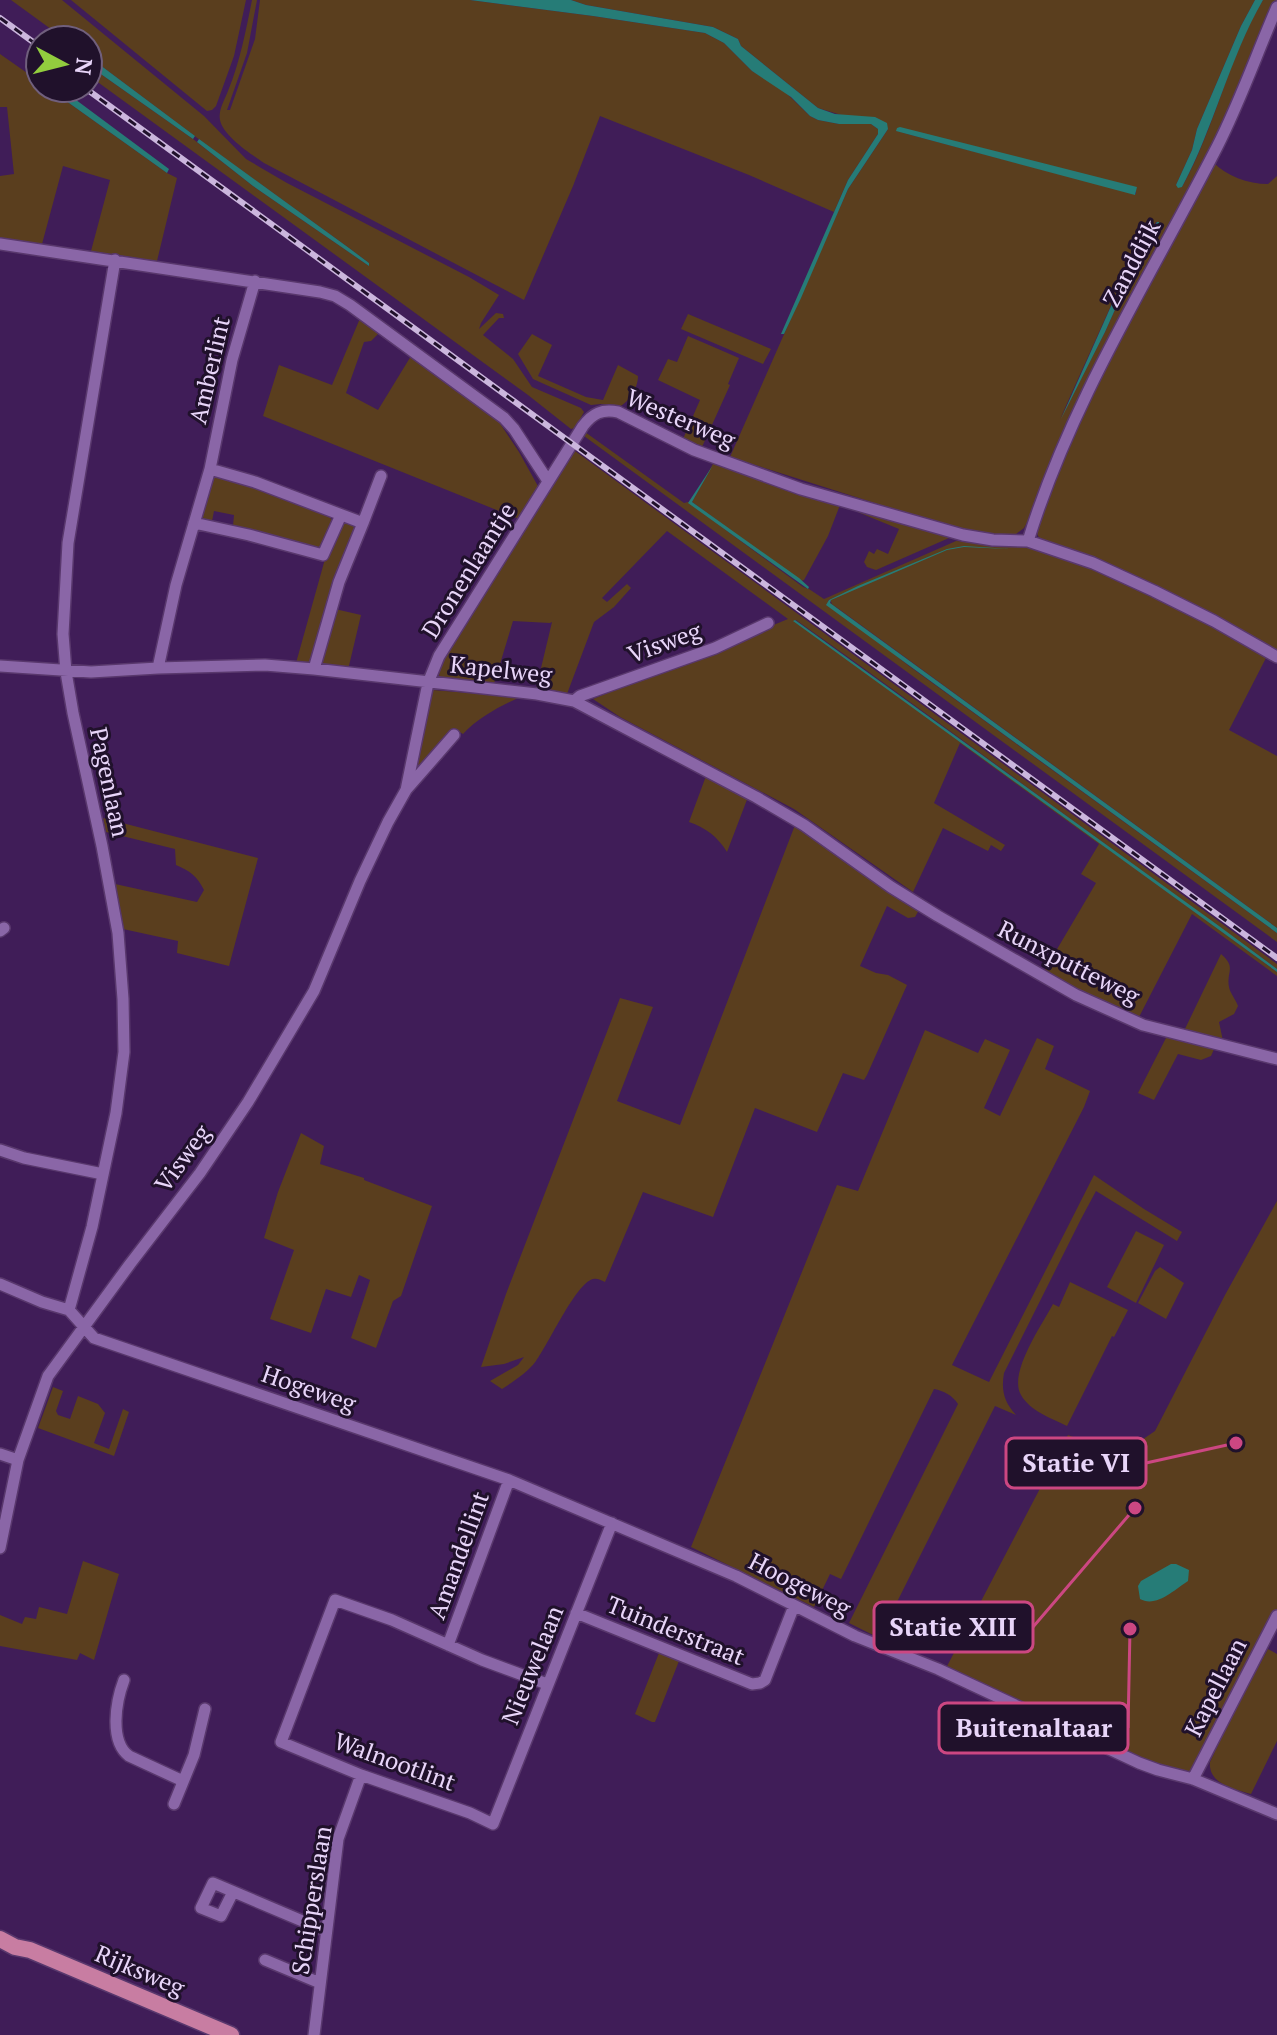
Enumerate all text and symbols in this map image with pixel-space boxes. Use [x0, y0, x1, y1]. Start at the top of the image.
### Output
north arrow [24, 24, 104, 104]
text: N [69, 56, 100, 77]
street label: Zanddijk [1095, 213, 1168, 312]
street label: Amberlint [181, 313, 237, 427]
street label: Westerweg [622, 381, 741, 455]
street label: Dronenlaantje [414, 496, 522, 644]
street label: Visweg [623, 614, 705, 670]
street label: Kapelweg [448, 648, 554, 690]
street label: Pagenlaan [83, 724, 137, 840]
street label: Runxputteweg [993, 913, 1146, 1012]
street label: Visweg [147, 1118, 217, 1198]
street label: Hogeweg [258, 1357, 361, 1419]
callout: Statie VI [1006, 1438, 1146, 1488]
text: Statie VI [1022, 1445, 1130, 1479]
street label: Amandellint [420, 1487, 496, 1623]
street label: Hoogeweg [743, 1545, 857, 1624]
street label: Tuinderstraat [602, 1588, 750, 1672]
street label: Nieuwelaan [494, 1601, 570, 1729]
callout: Statie XIII [874, 1602, 1033, 1652]
text: Statie XIII [889, 1609, 1017, 1643]
street label: Kapellaan [1177, 1632, 1253, 1742]
callout: Buitenaltaar [939, 1703, 1128, 1753]
text: Buitenaltaar [956, 1710, 1113, 1744]
street label: Walnootlint [330, 1724, 460, 1798]
street label: Schipperslaan [283, 1823, 339, 1977]
street label: Rijksweg [90, 1937, 190, 2003]

